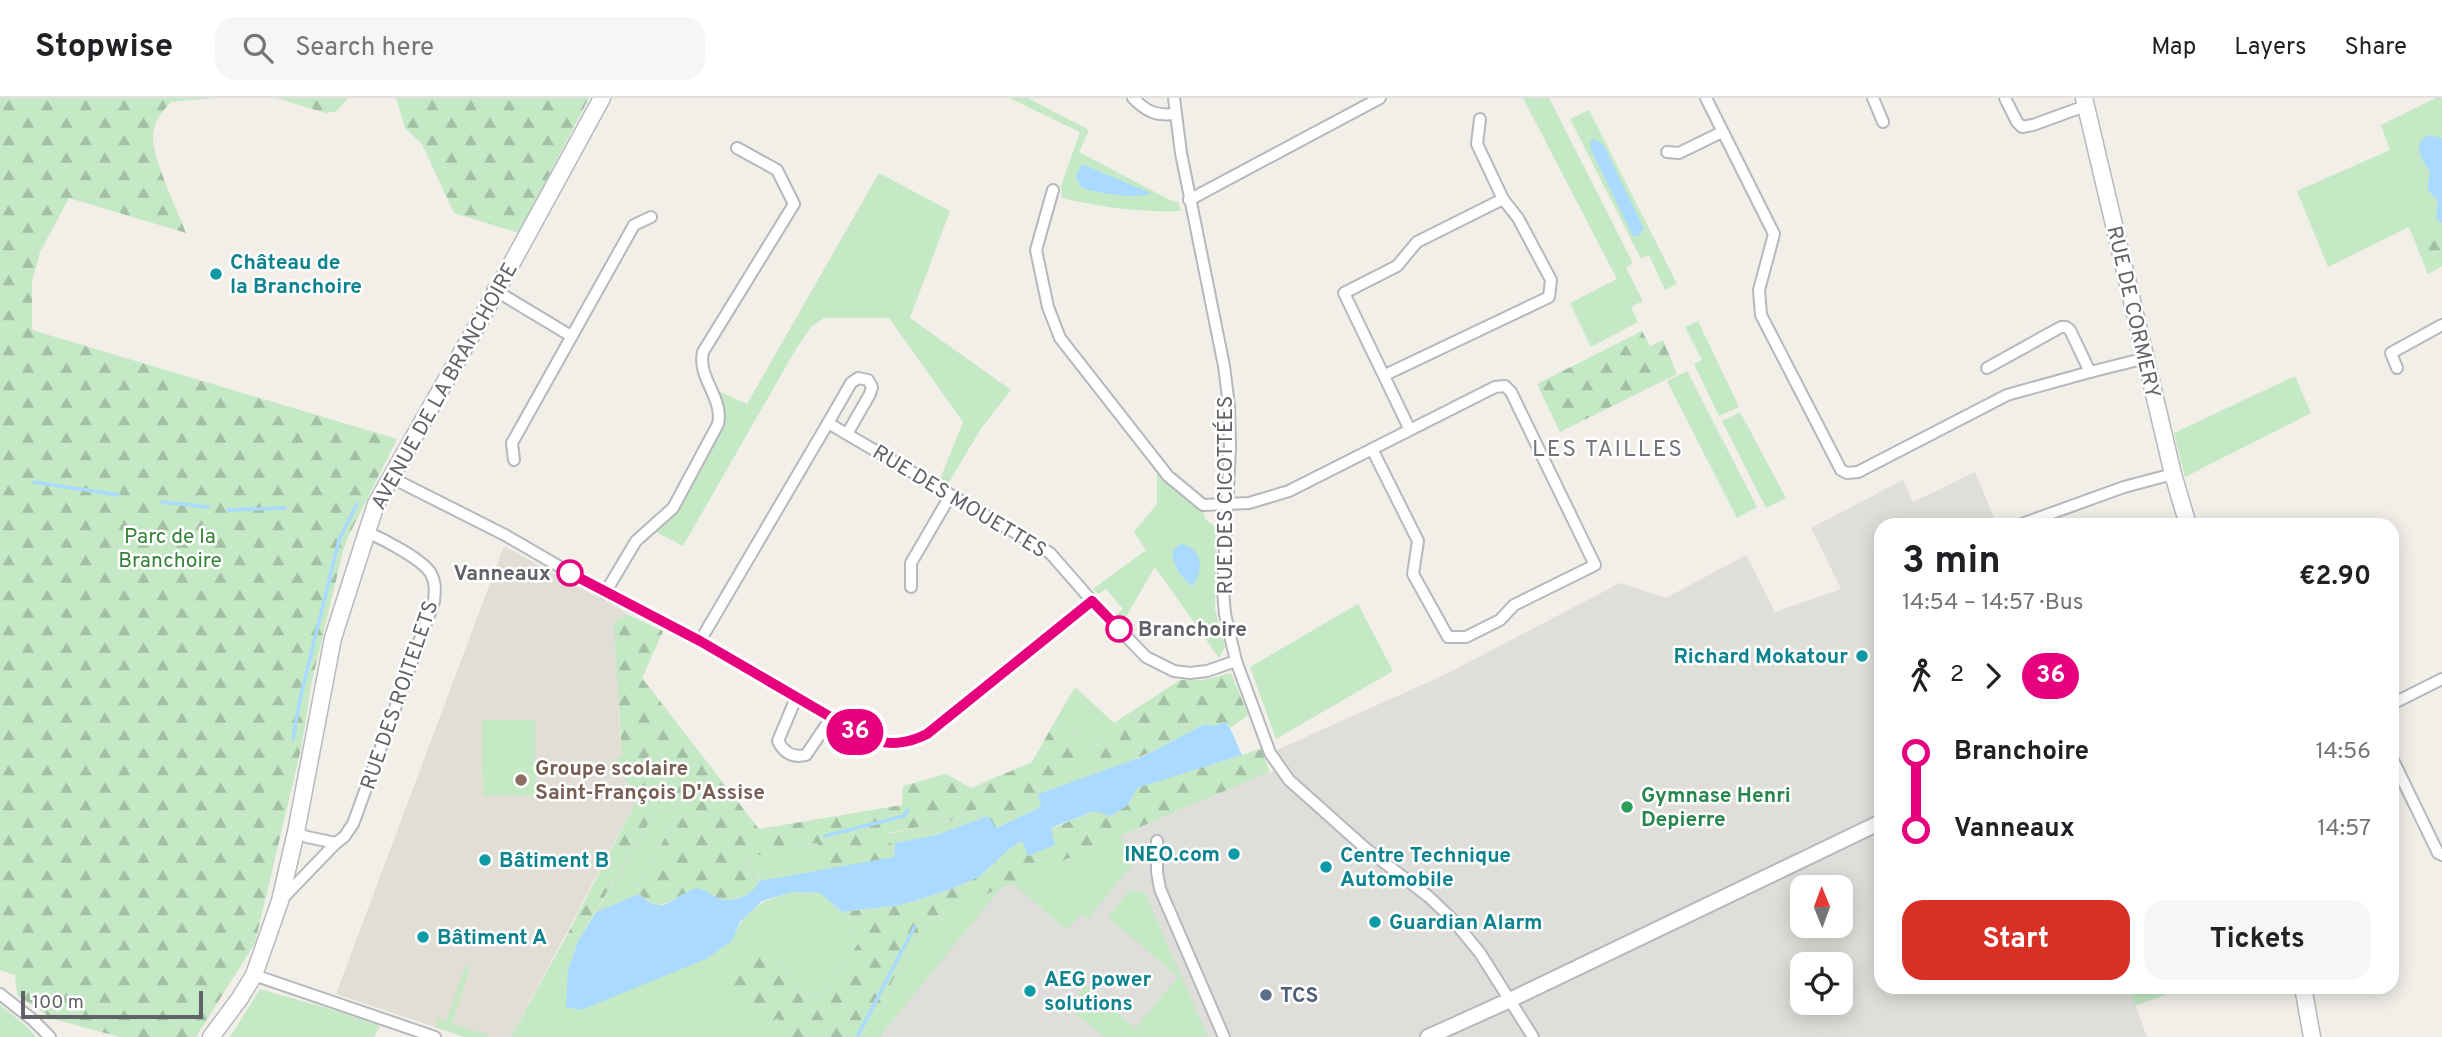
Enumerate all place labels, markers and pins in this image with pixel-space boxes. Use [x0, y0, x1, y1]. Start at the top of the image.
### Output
place label: Château de la Branchoire [230, 250, 362, 301]
marker: Château de la Branchoire [208, 266, 224, 282]
marker: Vanneaux [557, 560, 583, 586]
place label: Vanneaux [453, 561, 551, 588]
marker: Branchoire [1106, 616, 1132, 642]
place label: Branchoire [1138, 617, 1247, 644]
place label: Richard Mokatour [1673, 644, 1848, 671]
marker: Richard Mokatour [1854, 648, 1870, 664]
place label: Groupe scolaire Saint-François D'Assise [535, 756, 765, 807]
marker: Groupe scolaire Saint-François D'Assise [513, 772, 529, 788]
place label: Gymnase Henri Depierre [1641, 783, 1791, 834]
marker: Gymnase Henri Depierre [1619, 799, 1635, 815]
place label: INEO.com [1124, 842, 1220, 869]
place label: Centre Technique Automobile [1340, 843, 1511, 894]
marker: INEO.com [1226, 846, 1242, 862]
place label: Bâtiment B [499, 848, 609, 875]
marker: Bâtiment B [477, 852, 493, 868]
marker: Centre Technique Automobile [1318, 859, 1334, 875]
place label: Guardian Alarm [1389, 910, 1542, 937]
marker: Guardian Alarm [1367, 914, 1383, 930]
place label: Bâtiment A [437, 925, 547, 952]
marker: Bâtiment A [415, 929, 431, 945]
place label: AEG power solutions [1044, 967, 1151, 1018]
marker: AEG power solutions [1022, 983, 1038, 999]
place label: TCS [1280, 983, 1318, 1010]
marker: TCS [1258, 987, 1274, 1003]

